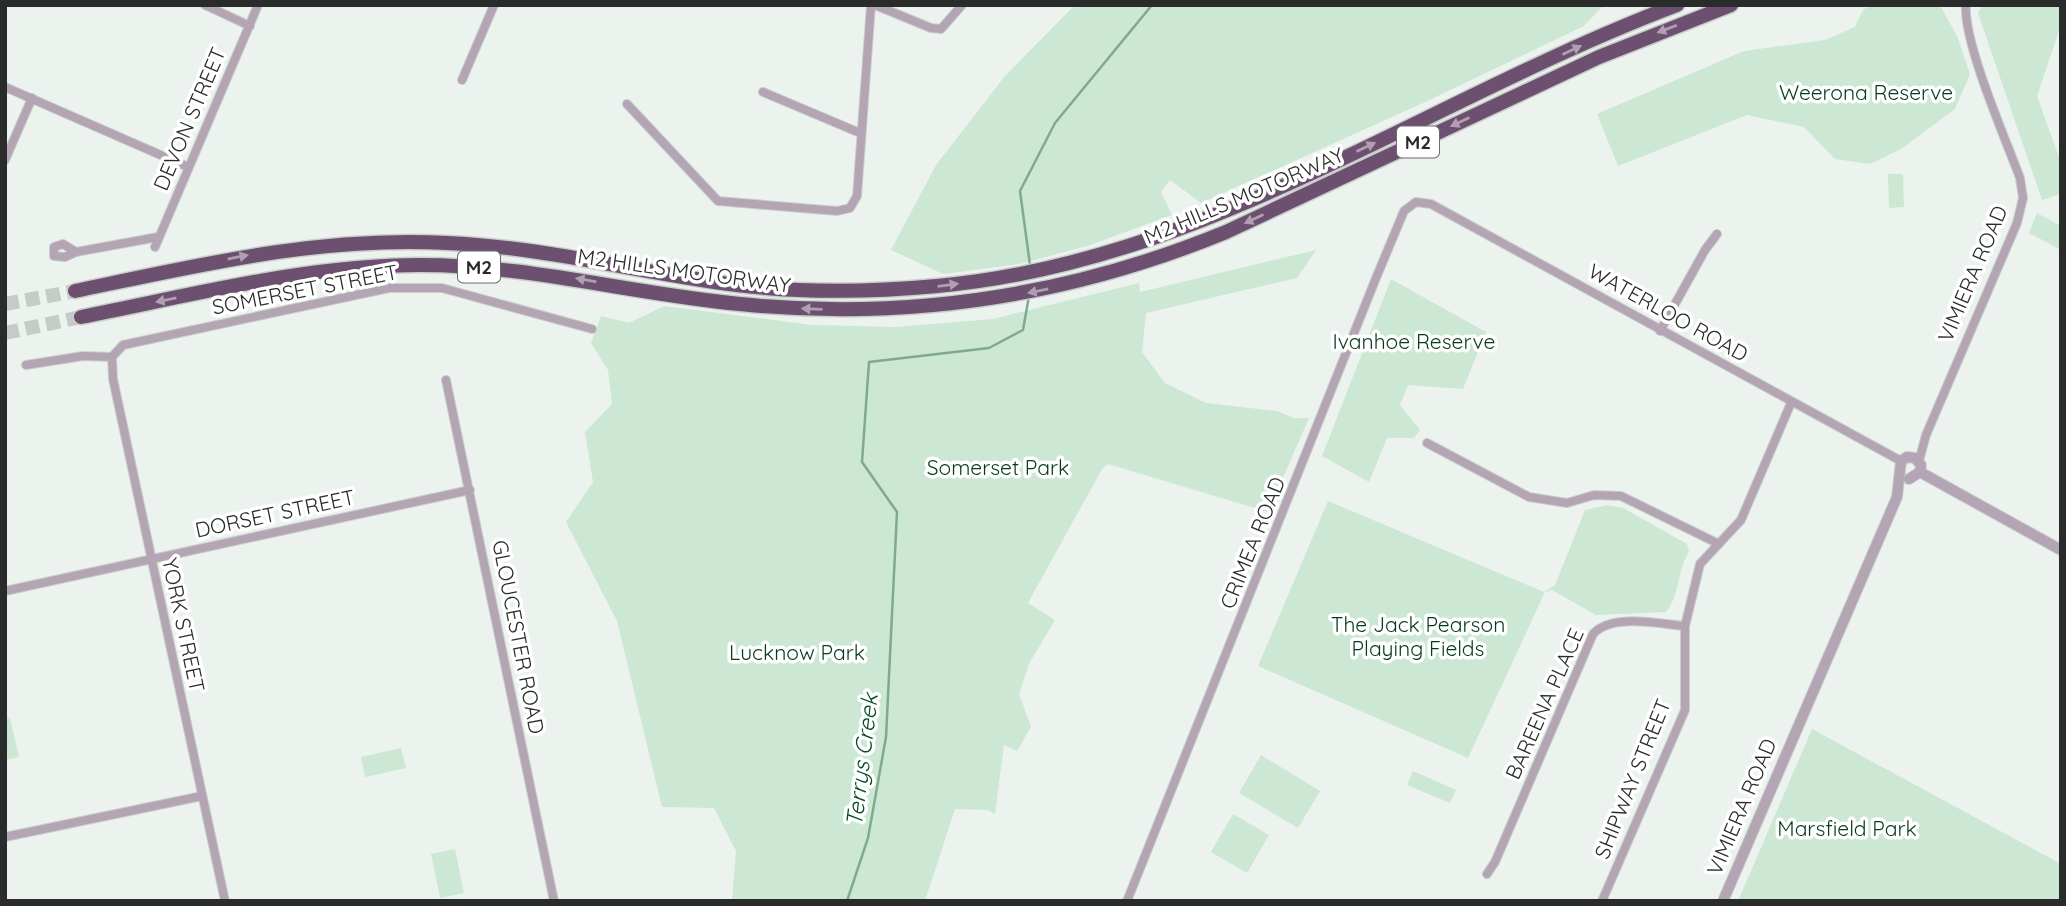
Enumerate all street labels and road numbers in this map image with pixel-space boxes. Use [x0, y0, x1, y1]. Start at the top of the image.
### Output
street label: DEVON STREET [147, 43, 231, 194]
road number: M2 [1397, 126, 1439, 158]
street label: M2 HILLS MOTORWAY [1140, 141, 1348, 249]
street label: VIMIERA ROAD [1932, 201, 2013, 346]
street label: M2 HILLS MOTORWAY [576, 242, 792, 298]
road number: M2 [458, 252, 500, 282]
street label: SOMERSET STREET [210, 258, 400, 320]
street label: WATERLOO ROAD [1584, 258, 1753, 367]
street label: CRIMEA ROAD [1214, 473, 1290, 612]
street label: DORSET STREET [193, 483, 357, 543]
street label: GLOUCESTER ROAD [487, 538, 551, 736]
street label: YORK STREET [157, 555, 211, 694]
street label: BAREENA PLACE [1499, 624, 1589, 783]
street label: SHIPWAY STREET [1588, 695, 1676, 862]
street label: VIMIERA ROAD [1701, 734, 1782, 879]

